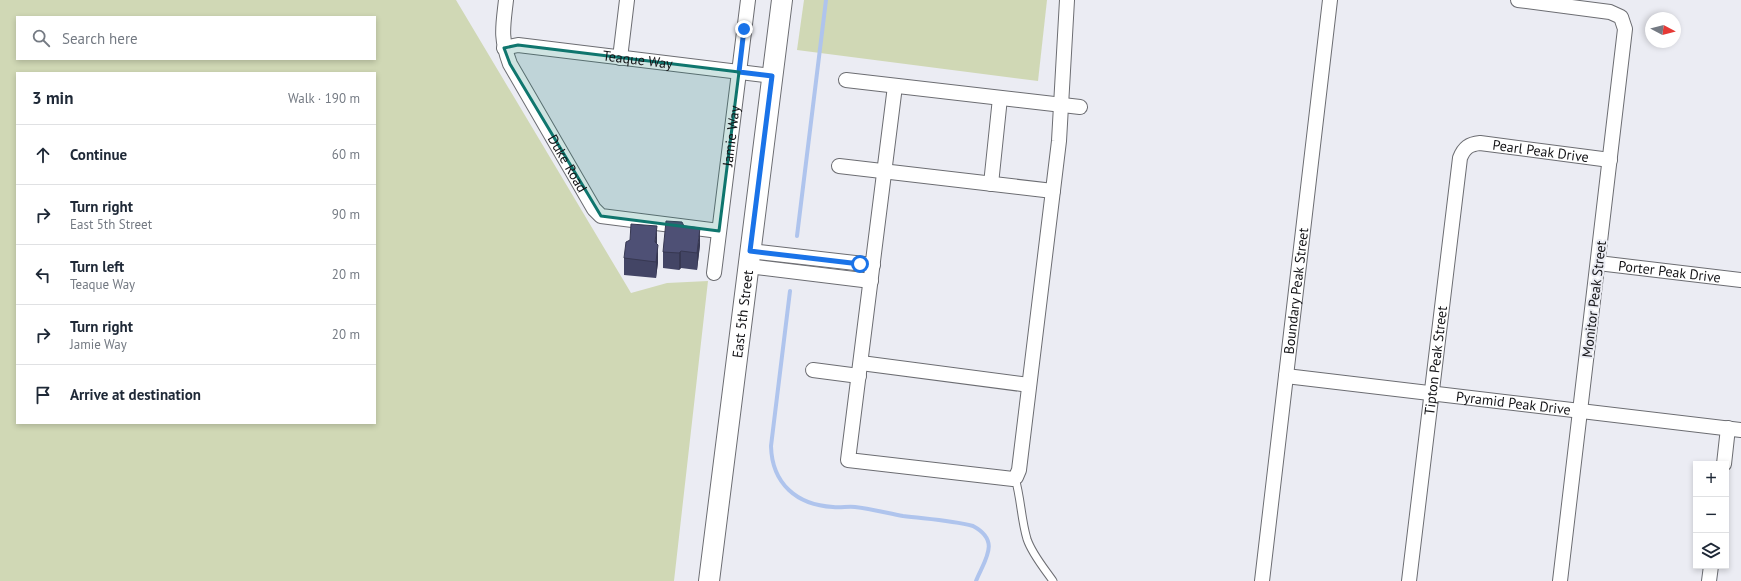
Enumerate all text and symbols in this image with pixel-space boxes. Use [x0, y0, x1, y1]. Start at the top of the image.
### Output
north arrow [1645, 12, 1681, 48]
search box [16, 16, 376, 60]
route end [735, 20, 753, 38]
icon: search [30, 27, 52, 49]
text: Search here [62, 29, 138, 48]
street label: Teaque Way [602, 46, 674, 73]
text: 3 min [32, 87, 73, 109]
text: Walk · 190 m [288, 90, 360, 107]
street label: Jamie Way [718, 104, 744, 169]
street label: Duke Road [544, 131, 591, 196]
street label: Pearl Peak Drive [1492, 136, 1590, 166]
icon: ahead [32, 144, 54, 166]
text: Continue [70, 145, 127, 164]
text: 60 m [332, 146, 360, 163]
text: Turn right [70, 197, 133, 216]
icon: right [32, 204, 54, 226]
text: 90 m [332, 206, 360, 223]
text: East 5th Street [70, 216, 152, 233]
street label: Boundary Peak Street [1280, 227, 1312, 355]
street label: Monitor Peak Street [1578, 239, 1610, 359]
route start [851, 255, 869, 273]
street label: Porter Peak Drive [1617, 256, 1722, 287]
text: Turn left [70, 257, 124, 276]
icon: left [32, 264, 54, 286]
text: 20 m [332, 266, 360, 283]
street label: East 5th Street [728, 269, 757, 359]
text: Teaque Way [70, 276, 135, 293]
street label: Tipton Peak Street [1420, 305, 1451, 416]
text: Turn right [70, 317, 133, 336]
icon: right [32, 324, 54, 346]
text: 20 m [332, 326, 360, 343]
text: Jamie Way [70, 336, 127, 353]
icon: arrive [32, 384, 54, 406]
text: Arrive at destination [70, 385, 201, 404]
street label: Pyramid Peak Drive [1455, 387, 1572, 419]
map controls [1693, 461, 1729, 569]
button: + [1693, 461, 1729, 497]
button: − [1693, 497, 1729, 533]
button: layers [1693, 533, 1729, 569]

